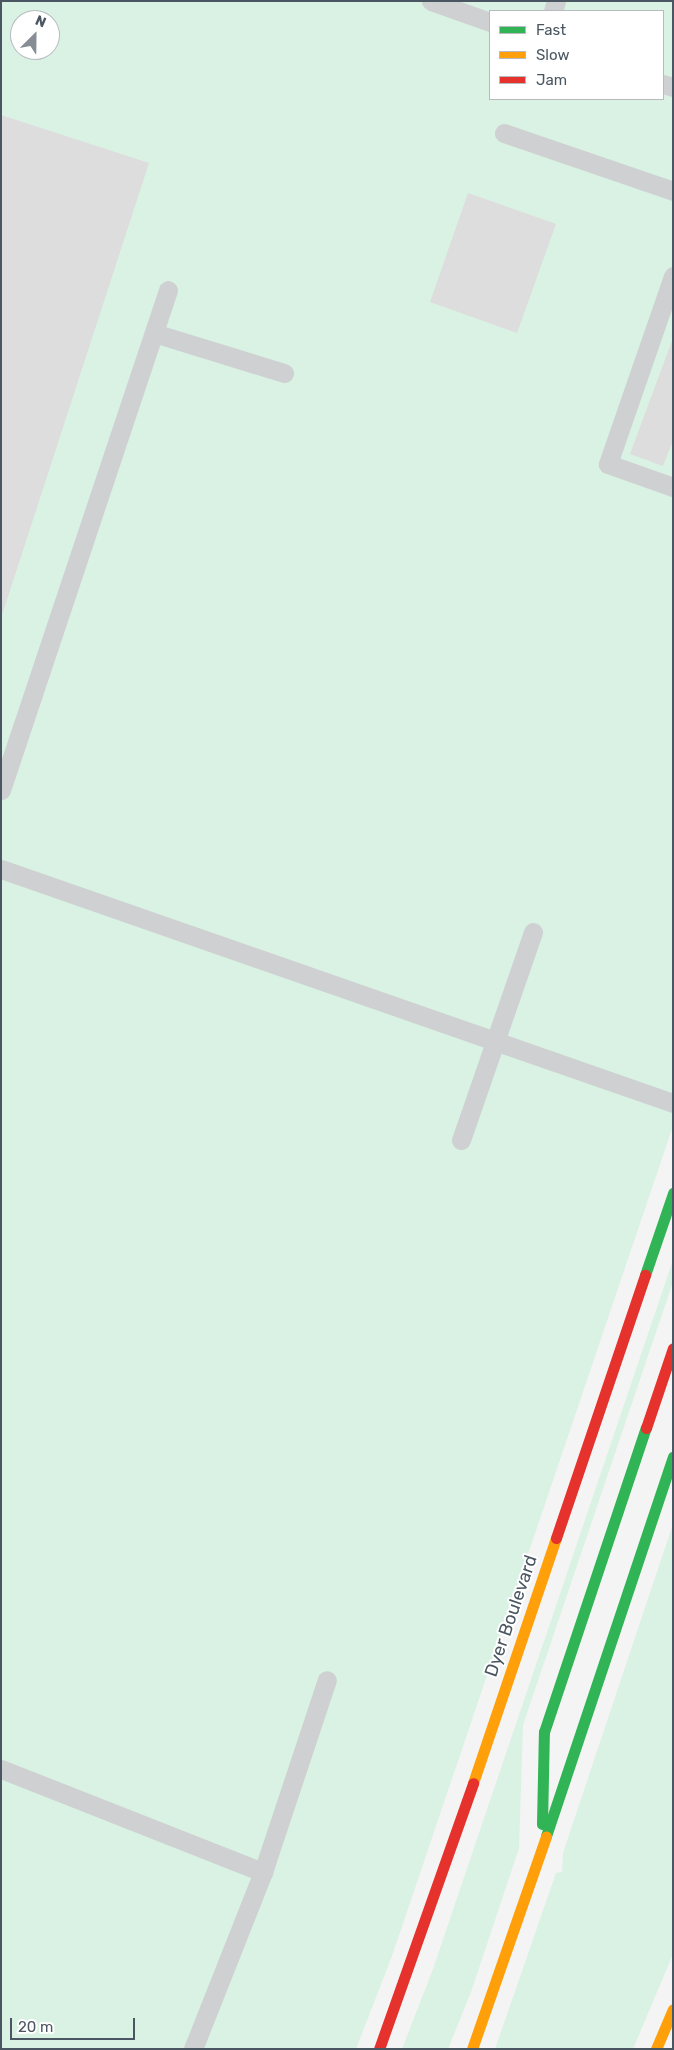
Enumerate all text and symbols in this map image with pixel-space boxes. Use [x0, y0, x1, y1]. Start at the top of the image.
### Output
north arrow [10, 10, 60, 60]
legend [489, 10, 664, 100]
text: N [33, 12, 49, 31]
text: Fast [536, 21, 566, 39]
text: Slow [536, 46, 569, 64]
text: Jam [536, 71, 567, 89]
street label: Dyer Boulevard [480, 1552, 542, 1680]
scale bar [12, 2008, 138, 2040]
text: 20 m [18, 2018, 53, 2036]

